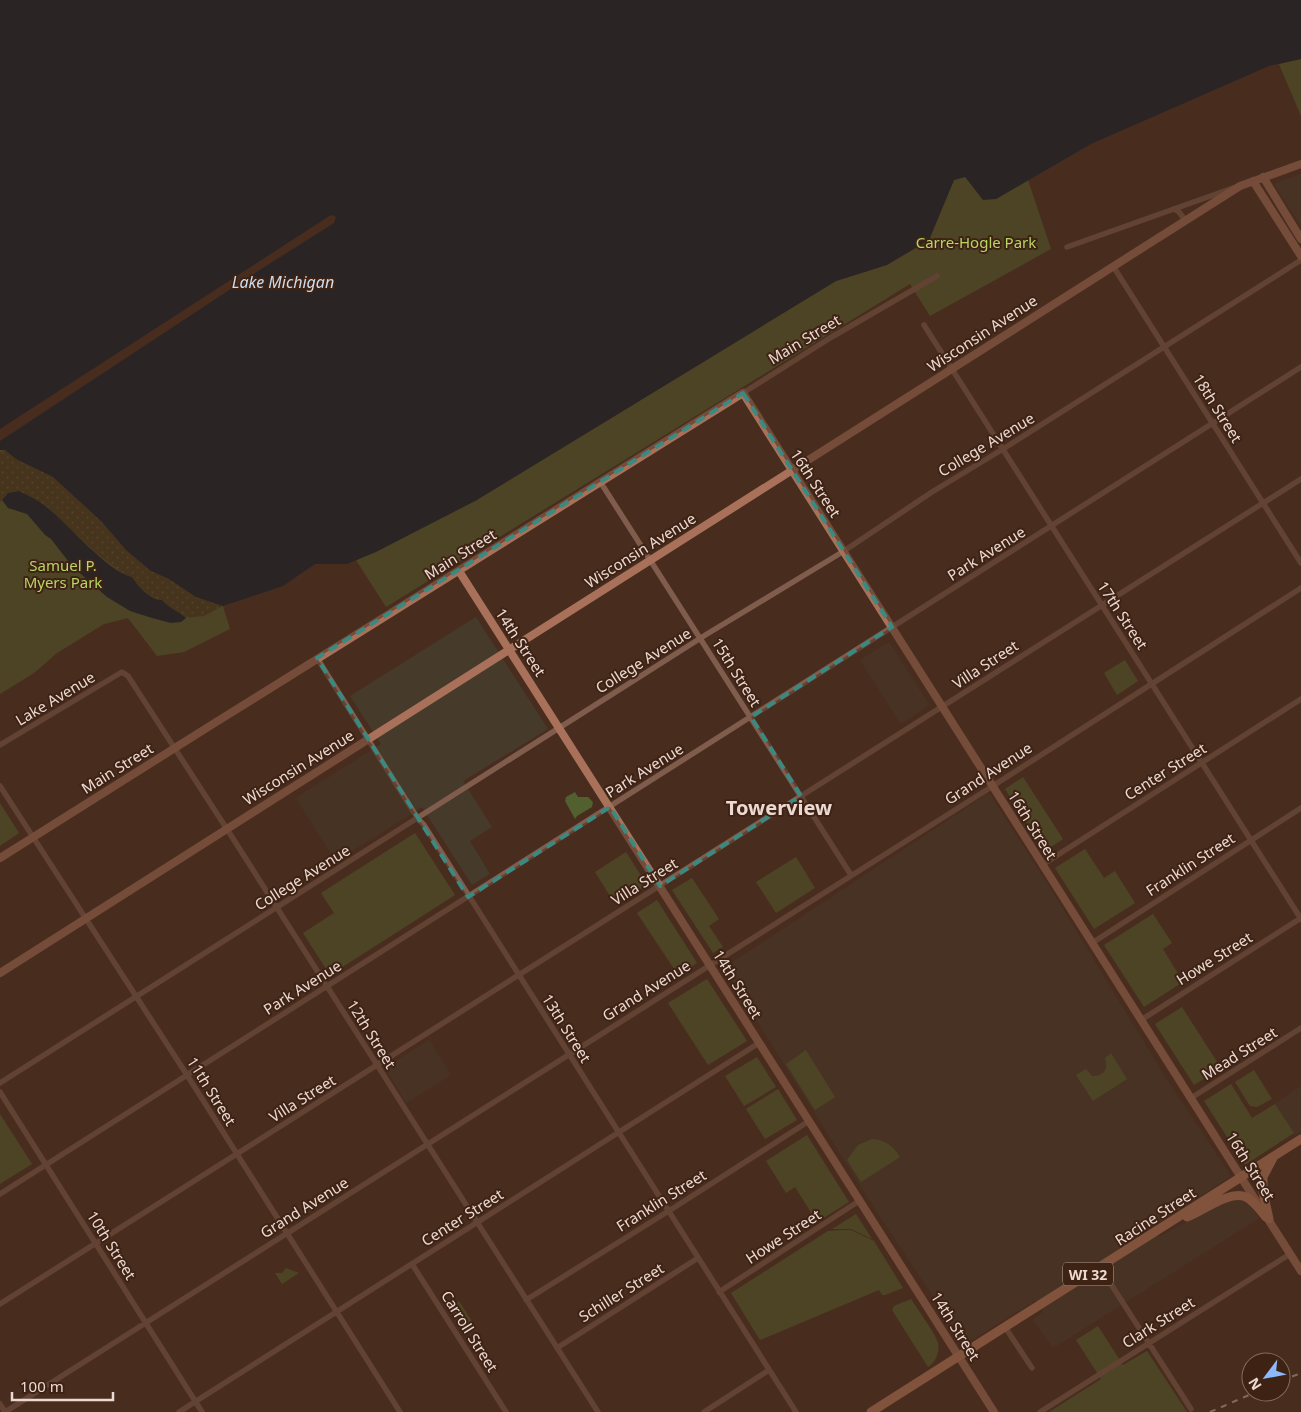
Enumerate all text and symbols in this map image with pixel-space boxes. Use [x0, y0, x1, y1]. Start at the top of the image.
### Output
park label: Carre-Hogle Park [916, 232, 1036, 252]
water label: Lake Michigan [232, 271, 334, 293]
street label: Wisconsin Avenue [923, 290, 1041, 376]
street label: Main Street [764, 309, 844, 368]
street label: 18th Street [1189, 370, 1247, 447]
street label: College Avenue [934, 407, 1038, 481]
street label: 16th Street [786, 445, 846, 521]
street label: Wisconsin Avenue [581, 508, 699, 592]
street label: Park Avenue [943, 521, 1029, 585]
street label: Main Street [420, 524, 500, 584]
park label: Samuel P. Myers Park [24, 555, 102, 592]
street label: 17th Street [1093, 577, 1153, 653]
street label: 14th Street [491, 604, 551, 680]
street label: College Avenue [591, 623, 695, 697]
street label: 15th Street [708, 634, 766, 711]
street label: Villa Street [948, 635, 1022, 693]
street label: Lake Avenue [12, 666, 98, 730]
street label: Wisconsin Avenue [239, 725, 357, 809]
street label: Grand Avenue [940, 737, 1036, 809]
street label: Main Street [77, 738, 157, 798]
street label: Park Avenue [601, 738, 687, 802]
street label: Center Street [1120, 738, 1210, 804]
street label: 16th Street [1004, 787, 1062, 864]
district label: Towerview [726, 794, 832, 821]
street label: Franklin Street [1142, 827, 1239, 900]
street label: College Avenue [250, 840, 354, 914]
street label: Villa Street [607, 852, 682, 909]
street label: Howe Street [1172, 926, 1256, 989]
street label: 14th Street [709, 946, 767, 1023]
street label: Park Avenue [259, 955, 345, 1019]
street label: Grand Avenue [598, 955, 694, 1025]
street label: 13th Street [538, 990, 596, 1067]
street label: 12th Street [343, 996, 401, 1073]
street label: Mead Street [1197, 1022, 1281, 1084]
street label: 11th Street [183, 1053, 241, 1130]
street label: Villa Street [265, 1069, 340, 1126]
street label: 16th Street [1222, 1128, 1280, 1205]
street label: Franklin Street [612, 1164, 710, 1236]
street label: Grand Avenue [256, 1172, 352, 1242]
street label: Racine Street [1111, 1182, 1200, 1250]
street label: Center Street [417, 1184, 507, 1250]
street label: Howe Street [742, 1204, 825, 1268]
street label: 10th Street [83, 1207, 141, 1284]
street label: Schiller Street [575, 1258, 668, 1326]
road number: WI 32 [1063, 1262, 1113, 1286]
street label: Carroll Street [437, 1286, 503, 1376]
street label: 14th Street [927, 1288, 985, 1365]
street label: Clark Street [1118, 1292, 1198, 1352]
north arrow [1241, 1352, 1291, 1402]
scale bar [12, 1370, 114, 1402]
text: N [1243, 1374, 1266, 1394]
text: 100 m [20, 1376, 64, 1396]

